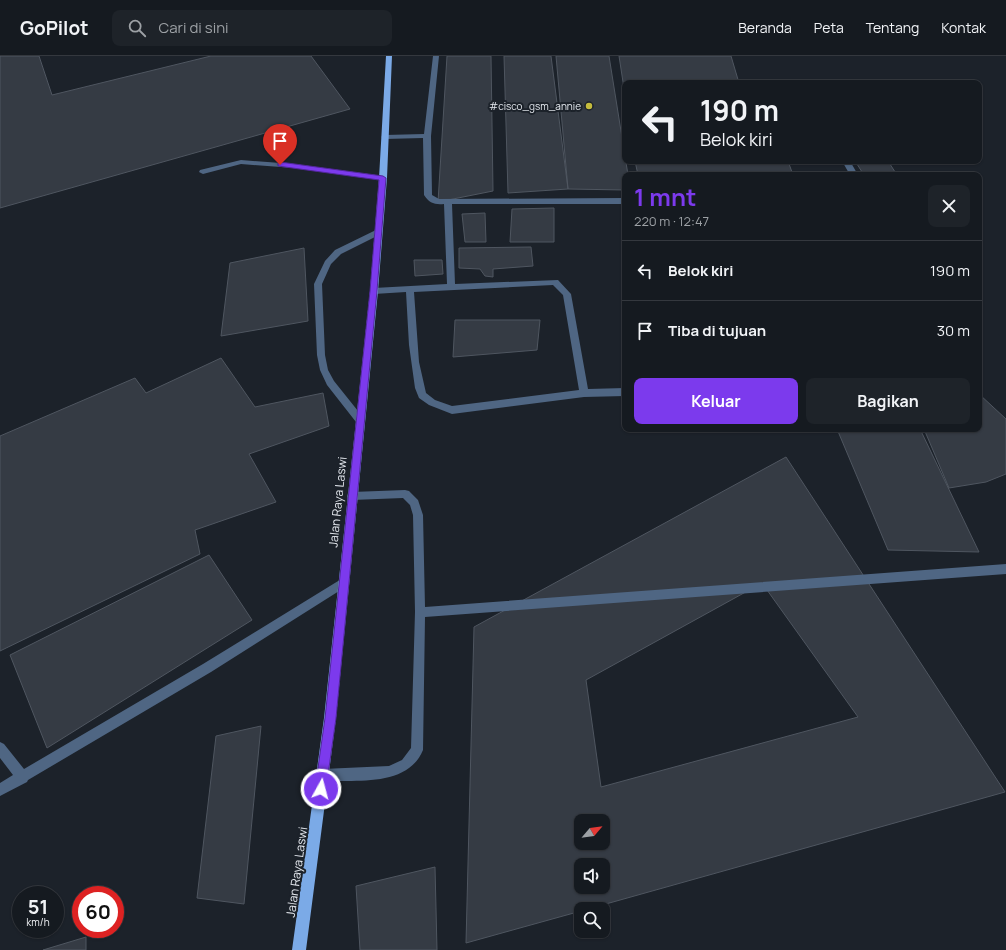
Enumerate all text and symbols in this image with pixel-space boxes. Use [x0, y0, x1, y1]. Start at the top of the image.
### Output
search box [112, 10, 392, 46]
text: GoPilot [20, 15, 88, 41]
icon: search [126, 17, 148, 39]
text: Cari di sini [158, 17, 229, 38]
text: Beranda [738, 18, 792, 37]
text: Peta [814, 18, 844, 37]
text: Tentang [866, 18, 919, 37]
text: Kontak [941, 18, 986, 37]
text: 190 m [700, 91, 779, 129]
icon: left [634, 96, 686, 148]
place label: #cisco_gsm_annie [489, 99, 581, 113]
marker: #cisco_gsm_annie [584, 101, 594, 111]
pin [263, 124, 297, 165]
text: Belok kiri [700, 127, 773, 151]
icon: arrive [269, 130, 291, 152]
text: 1 mnt [634, 180, 696, 213]
button: close [928, 185, 970, 227]
text: 220 m · 12:47 [634, 212, 709, 230]
icon: left [634, 260, 656, 282]
text: Belok kiri [668, 260, 734, 281]
text: 190 m [930, 260, 970, 281]
icon: arrive [634, 320, 656, 342]
text: Tiba di tujuan [668, 320, 766, 341]
text: 30 m [937, 320, 970, 341]
button: Keluar [634, 378, 798, 424]
button: Bagikan [806, 378, 970, 424]
street label: Jalan Raya Laswi [324, 456, 351, 548]
position arrow [300, 768, 342, 810]
north arrow [574, 814, 610, 850]
map controls [574, 814, 610, 938]
street label: Jalan Raya Laswi [282, 826, 311, 918]
button: sound [574, 858, 610, 894]
speed limit sign: 60 [72, 886, 124, 938]
text: 51 [28, 893, 48, 920]
button: search [574, 902, 610, 938]
text: km/h [26, 915, 50, 929]

